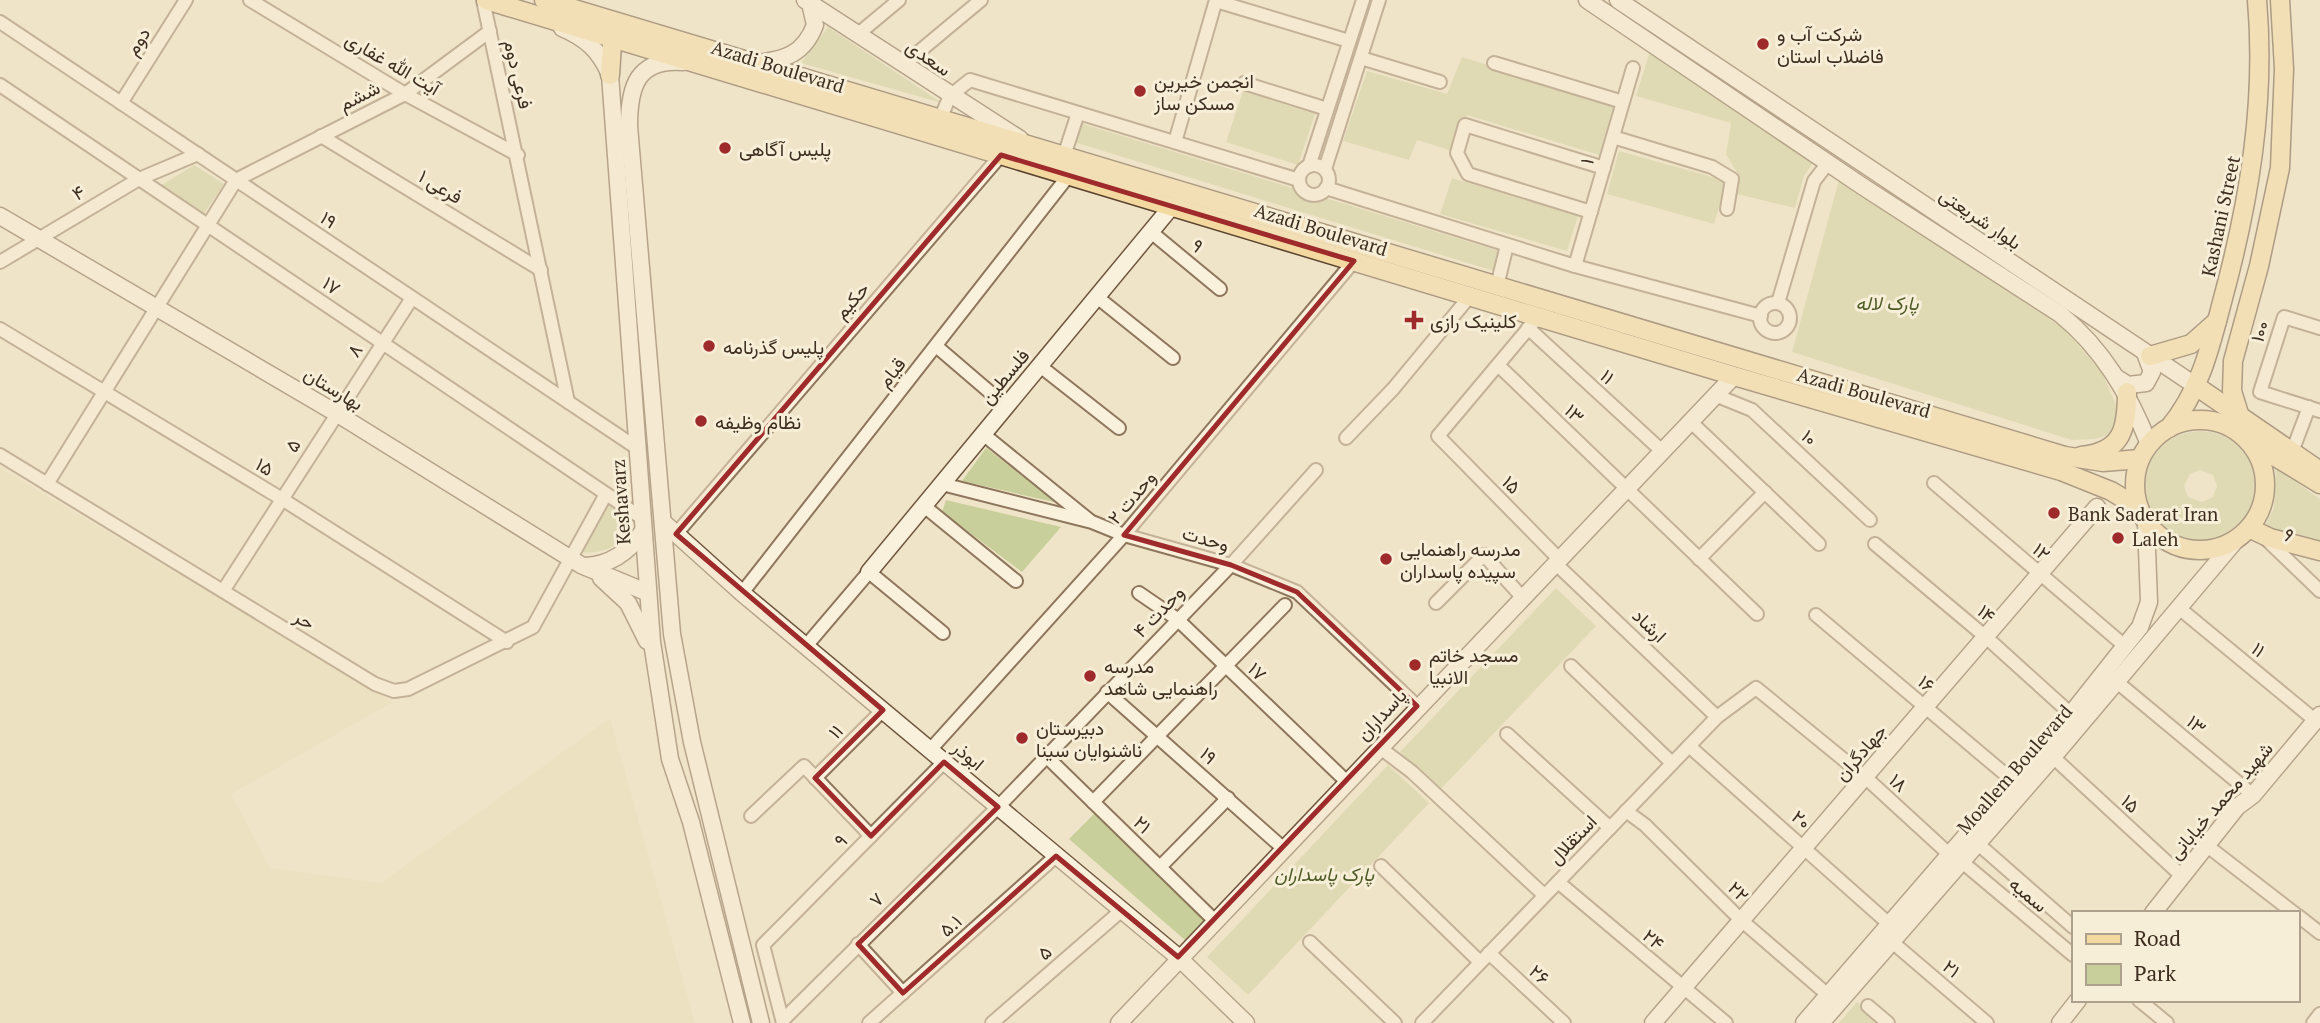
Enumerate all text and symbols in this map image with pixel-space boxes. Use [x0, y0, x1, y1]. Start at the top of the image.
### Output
place label: شرکت آب و فاضلاب استان [1777, 21, 1884, 68]
street label: دوم [119, 22, 156, 60]
street label: آیت الله غفاری [341, 26, 446, 101]
street label: سعدی [902, 33, 956, 81]
street label: Azadi Boulevard [708, 34, 848, 98]
marker: شرکت آب و فاضلاب استان [1755, 36, 1771, 52]
street label: فرعی دوم [498, 37, 539, 111]
place label: انجمن خیرین مسکن ساز [1153, 68, 1254, 115]
street label: ششم [334, 74, 384, 117]
marker: انجمن خیرین مسکن ساز [1132, 83, 1148, 99]
place label: پلیس آگاهی [739, 136, 831, 163]
marker: پلیس آگاهی [717, 140, 733, 156]
street label: Kashani Street [2195, 153, 2245, 279]
street label: ۱ [1573, 155, 1599, 167]
street label: فرعی ۱ [414, 163, 468, 209]
street label: ۴ [67, 178, 89, 206]
street label: بلوار شریعتی [1935, 181, 2027, 255]
street label: Azadi Boulevard [1251, 197, 1391, 261]
street label: ۱۹ [316, 205, 342, 233]
street label: ۹ [1187, 232, 1209, 258]
street label: ۱۷ [318, 270, 346, 300]
street label: حکیم [828, 276, 875, 324]
park label: پارک لاله [1855, 290, 1920, 317]
place label: کلینیک رازی [1430, 308, 1517, 333]
marker: کلینیک رازی [1404, 310, 1424, 330]
street label: ۱۰۰ [2244, 317, 2274, 345]
place label: پلیس گذرنامه [723, 334, 824, 361]
street label: ۸ [340, 338, 368, 362]
marker: پلیس گذرنامه [701, 338, 717, 354]
street label: فلسطین [974, 343, 1034, 409]
street label: قیام [871, 352, 911, 393]
street label: بهارستان [300, 361, 368, 415]
street label: Azadi Boulevard [1794, 361, 1934, 423]
street label: ۱۱ [1595, 363, 1621, 389]
street label: ۱۳ [1560, 398, 1590, 428]
place label: نظام وظیفه [715, 409, 801, 435]
marker: نظام وظیفه [693, 413, 709, 429]
street label: ۱۰ [1797, 423, 1823, 451]
street label: ۵ [278, 434, 306, 456]
street label: ۱۵ [251, 451, 279, 481]
street label: Keshavarz [605, 458, 635, 546]
street label: وحدت ۲ [1101, 465, 1161, 529]
street label: ۱۵ [1497, 469, 1527, 499]
place label: Bank Saderat Iran [2068, 501, 2218, 526]
marker: Bank Saderat Iran [2046, 505, 2062, 521]
street label: وحدت [1180, 519, 1232, 557]
street label: ۹ [2277, 522, 2301, 546]
place label: Laleh [2132, 526, 2178, 551]
marker: Laleh [2110, 530, 2126, 546]
place label: مدرسه راهنمایی سپیده پاسداران [1400, 536, 1521, 585]
street label: ۱۲ [2028, 537, 2056, 566]
marker: مدرسه راهنمایی سپیده پاسداران [1378, 551, 1394, 567]
street label: وحدت ۴ [1127, 580, 1189, 642]
street label: ۱۴ [1973, 598, 2001, 628]
street label: حر [289, 603, 320, 635]
street label: ارشاد [1627, 603, 1673, 647]
street label: ۱۱ [2247, 636, 2271, 662]
place label: مسجد خاتم الانبیا [1429, 642, 1518, 689]
place label: مدرسه راهنمایی شاهد [1104, 653, 1218, 700]
street label: ۱۷ [1243, 656, 1273, 686]
marker: مسجد خاتم الانبیا [1407, 657, 1423, 673]
marker: مدرسه راهنمایی شاهد [1082, 668, 1098, 684]
street label: ۱۶ [1913, 669, 1941, 697]
street label: پاسداران [1350, 682, 1413, 747]
street label: Moallem Boulevard [1951, 699, 2077, 839]
street label: ۱۳ [2182, 709, 2212, 739]
place label: دبیرستان ناشنوایان سینا [1036, 715, 1142, 762]
street label: ۱۱ [822, 718, 848, 744]
street label: جهادگران [1828, 718, 1892, 786]
marker: دبیرستان ناشنوایان سینا [1014, 730, 1030, 746]
street label: ابوذر [947, 734, 990, 776]
street label: شهید محمد خیابانی [2162, 736, 2278, 864]
street label: ۱۹ [1195, 741, 1223, 769]
street label: ۱۸ [1884, 767, 1914, 797]
street label: ۱۵ [2116, 788, 2146, 818]
street label: ۲۰ [1787, 804, 1817, 834]
street label: استقلال [1542, 809, 1602, 869]
street label: ۲۱ [1129, 810, 1157, 838]
street label: ۹ [828, 828, 852, 852]
park label: پارک پاسداران [1274, 861, 1375, 888]
street label: سمیه [2005, 871, 2053, 917]
street label: ۲۲ [1723, 875, 1755, 907]
street label: ۷ [863, 886, 889, 912]
street label: ۵.۱ [933, 908, 967, 942]
legend [2072, 911, 2299, 1002]
street label: ۲۴ [1638, 923, 1670, 955]
text: Road [2134, 924, 2181, 952]
street label: ۵ [1032, 939, 1056, 965]
street label: ۲۱ [1938, 953, 1966, 983]
street label: ۲۶ [1524, 958, 1556, 990]
text: Park [2134, 959, 2176, 987]

